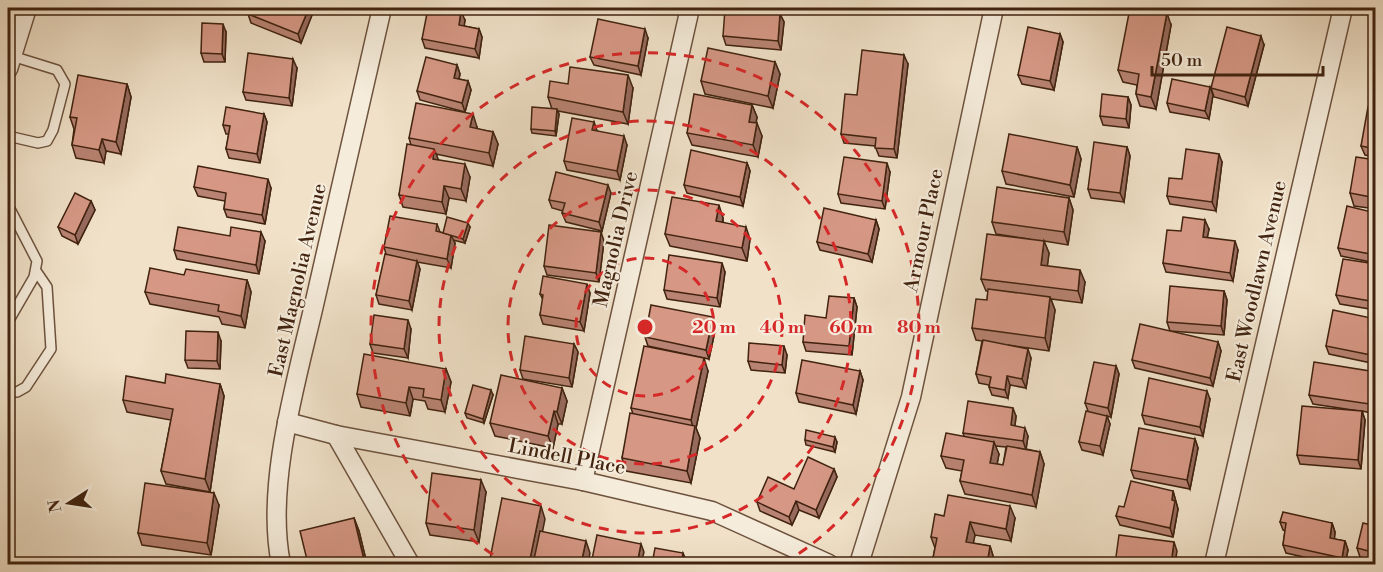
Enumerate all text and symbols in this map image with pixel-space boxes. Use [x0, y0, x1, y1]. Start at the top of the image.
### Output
scale bar [1152, 39, 1323, 77]
text: 50 m [1161, 49, 1203, 72]
street label: Armour Place [899, 166, 950, 295]
street label: Magnolia Drive [589, 169, 644, 310]
street label: East Woodlawn Avenue [1222, 178, 1293, 385]
street label: East Magnolia Avenue [264, 181, 333, 380]
text: 20 m [692, 316, 736, 339]
text: 40 m [760, 316, 805, 339]
text: 60 m [829, 316, 873, 339]
text: 80 m [897, 316, 942, 339]
centre of rings [635, 317, 655, 337]
street label: Lindell Place [506, 434, 628, 481]
north arrow [39, 473, 99, 533]
text: N [44, 497, 66, 514]

